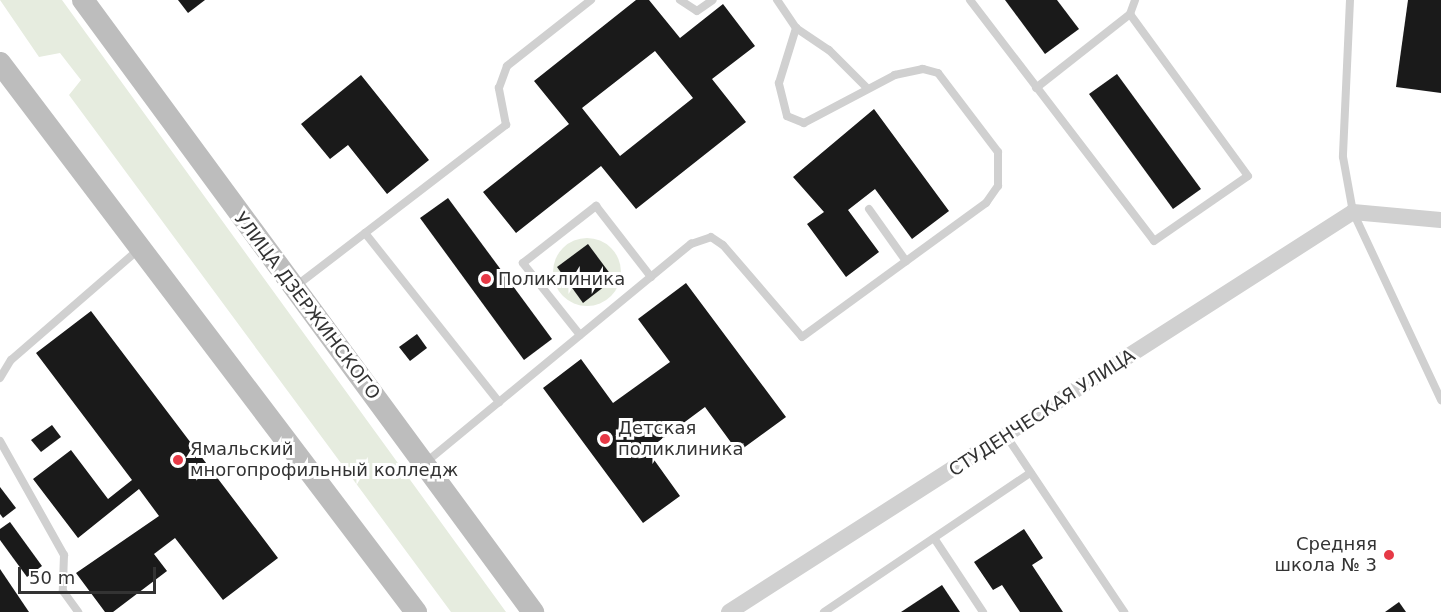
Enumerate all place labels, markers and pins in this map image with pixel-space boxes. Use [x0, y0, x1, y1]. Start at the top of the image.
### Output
place label: Поликлиника [498, 268, 625, 290]
marker: Поликлиника [479, 272, 493, 286]
place label: Детская поликлиника [618, 418, 743, 460]
marker: Детская поликлиника [596, 430, 614, 448]
place label: Ямальский многопрофильный колледж [190, 439, 458, 482]
marker: Ямальский многопрофильный колледж [171, 453, 185, 467]
place label: Средняя школа № 3 [1274, 534, 1377, 576]
marker: Средняя школа № 3 [1382, 548, 1396, 562]

